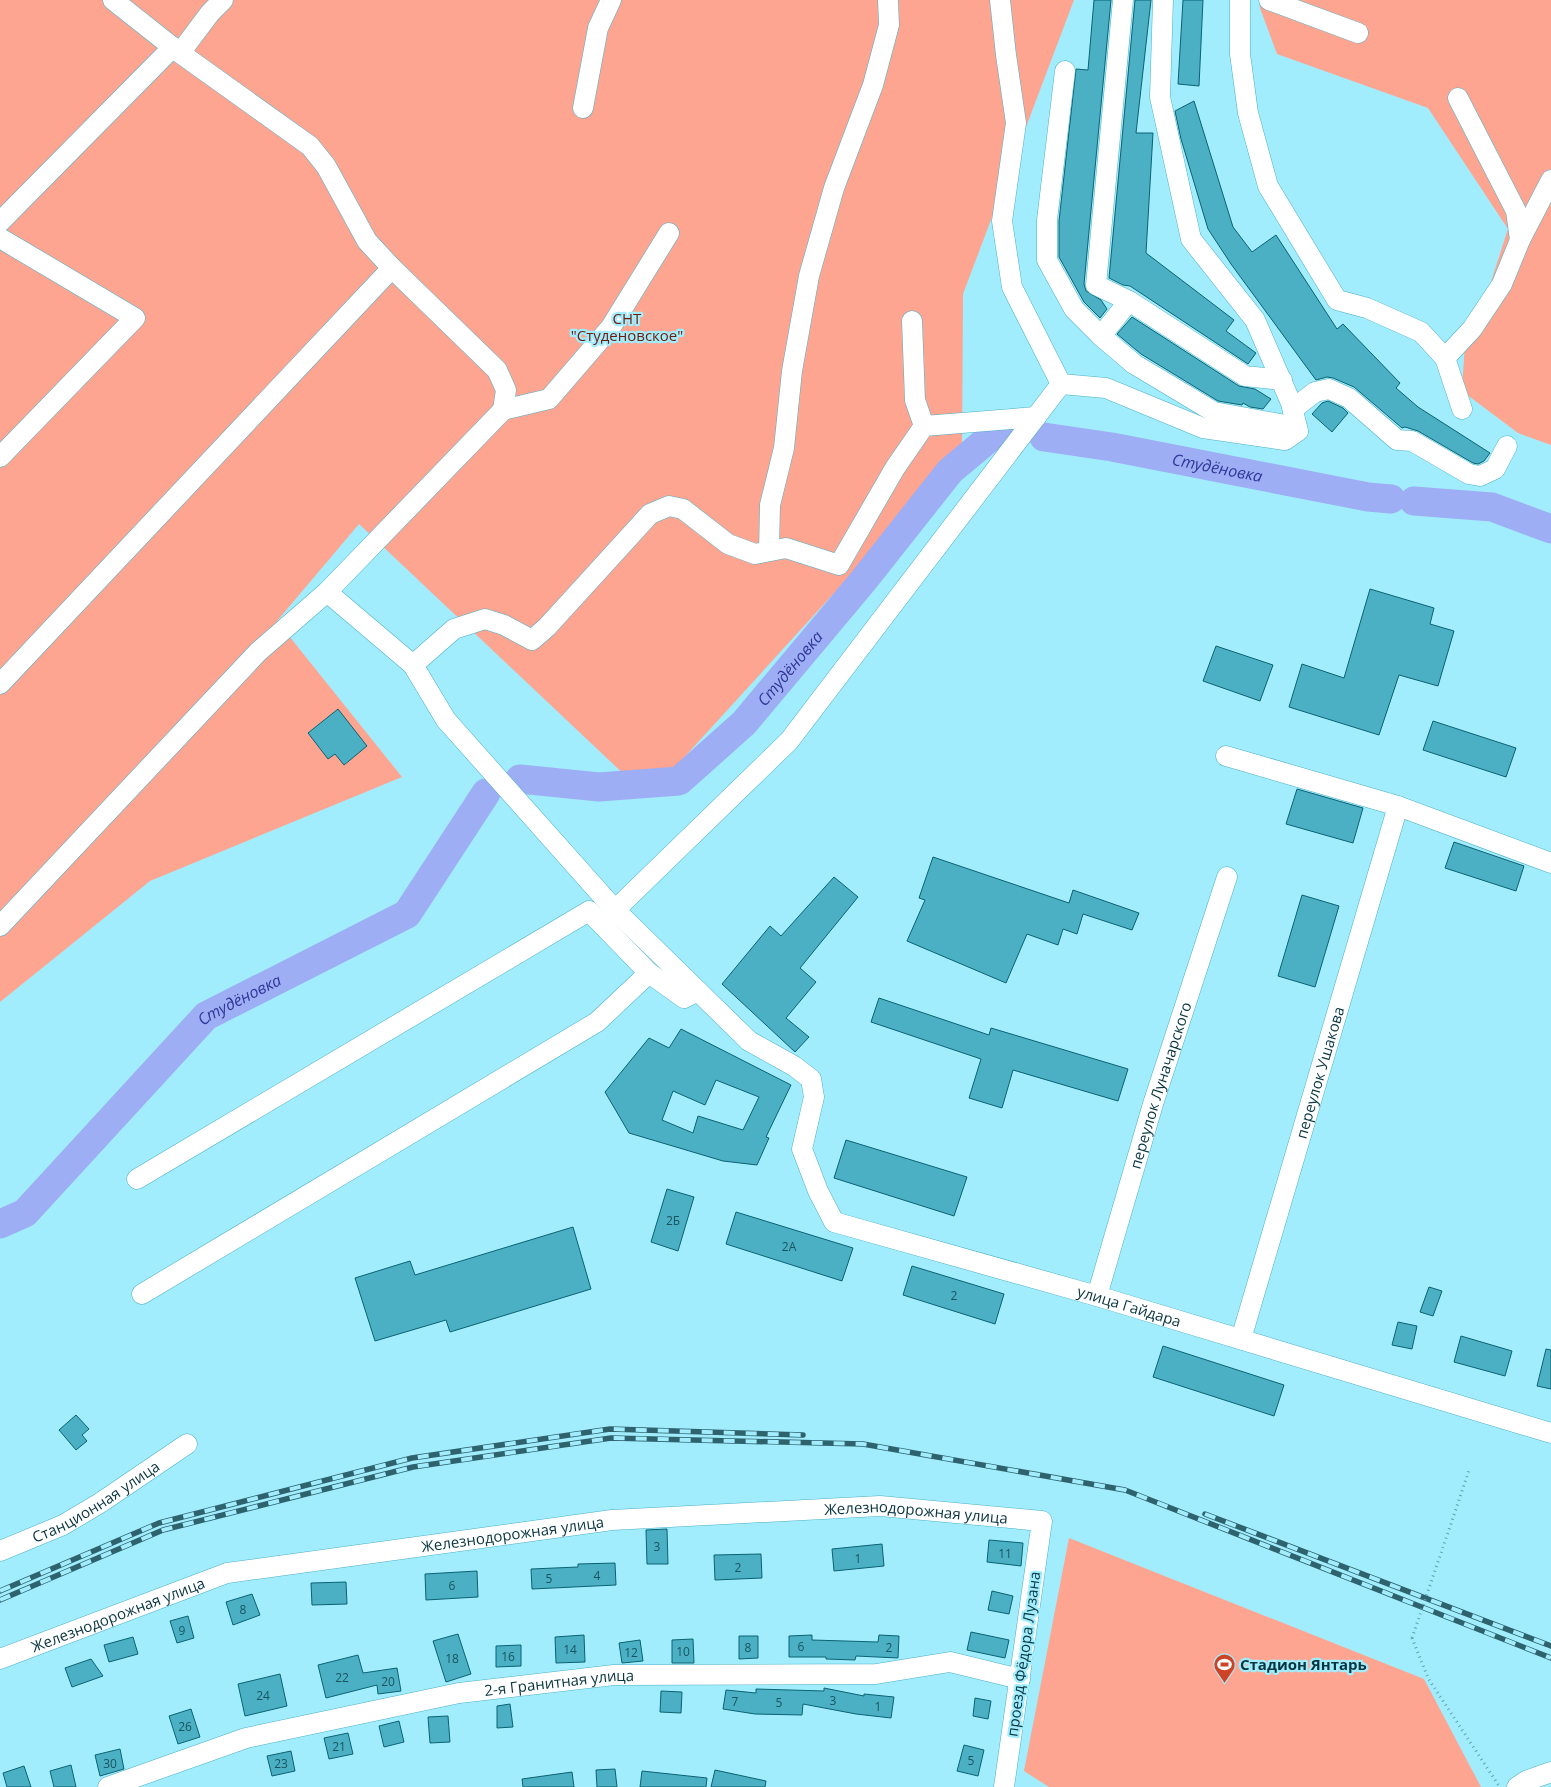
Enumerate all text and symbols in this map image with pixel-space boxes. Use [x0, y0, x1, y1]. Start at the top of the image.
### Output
park label: СНТ "Студеновское" [571, 308, 683, 345]
water label: Студёновка [1170, 448, 1264, 487]
water label: Студёновка [752, 626, 828, 711]
water label: Студёновка [192, 969, 285, 1030]
street label: переулок Луначарского [1125, 999, 1196, 1171]
street label: переулок Ушакова [1291, 1004, 1348, 1141]
house number: 2Б [666, 1212, 680, 1229]
house number: 2А [782, 1238, 797, 1255]
street label: улица Гайдара [1075, 1281, 1184, 1331]
house number: 2 [951, 1287, 958, 1304]
street label: Станционная улица [29, 1456, 163, 1547]
street label: Железнодорожная улица [824, 1496, 1009, 1528]
street label: Железнодорожная улица [420, 1511, 605, 1556]
house number: 3 [654, 1538, 661, 1555]
house number: 11 [998, 1545, 1012, 1562]
house number: 1 [855, 1550, 861, 1567]
house number: 2 [735, 1559, 742, 1576]
house number: 4 [594, 1567, 601, 1584]
house number: 5 [546, 1570, 553, 1587]
street label: проезд Фёдора Лузана [1002, 1570, 1044, 1738]
street label: Железнодорожная улица [28, 1572, 208, 1656]
house number: 6 [449, 1577, 456, 1594]
house number: 8 [240, 1601, 247, 1618]
house number: 9 [179, 1622, 186, 1639]
house number: 6 [798, 1638, 805, 1655]
house number: 8 [745, 1639, 752, 1656]
house number: 2 [886, 1639, 893, 1656]
house number: 14 [563, 1641, 577, 1658]
house number: 10 [676, 1643, 690, 1660]
house number: 12 [624, 1644, 638, 1661]
house number: 16 [501, 1648, 515, 1665]
house number: 18 [445, 1650, 459, 1667]
sports icon: Стадион Янтарь [1212, 1652, 1236, 1683]
place label: Стадион Янтарь [1240, 1654, 1367, 1674]
street label: 2-я Гранитная улица [483, 1665, 634, 1700]
house number: 22 [335, 1669, 349, 1686]
house number: 20 [381, 1673, 395, 1690]
house number: 24 [256, 1687, 270, 1704]
house number: 3 [830, 1692, 837, 1709]
house number: 7 [732, 1693, 739, 1710]
house number: 5 [776, 1694, 783, 1711]
house number: 1 [875, 1698, 881, 1715]
house number: 26 [178, 1718, 192, 1735]
house number: 21 [332, 1738, 346, 1755]
house number: 5 [968, 1752, 975, 1769]
house number: 30 [103, 1755, 117, 1772]
house number: 23 [274, 1755, 288, 1772]

